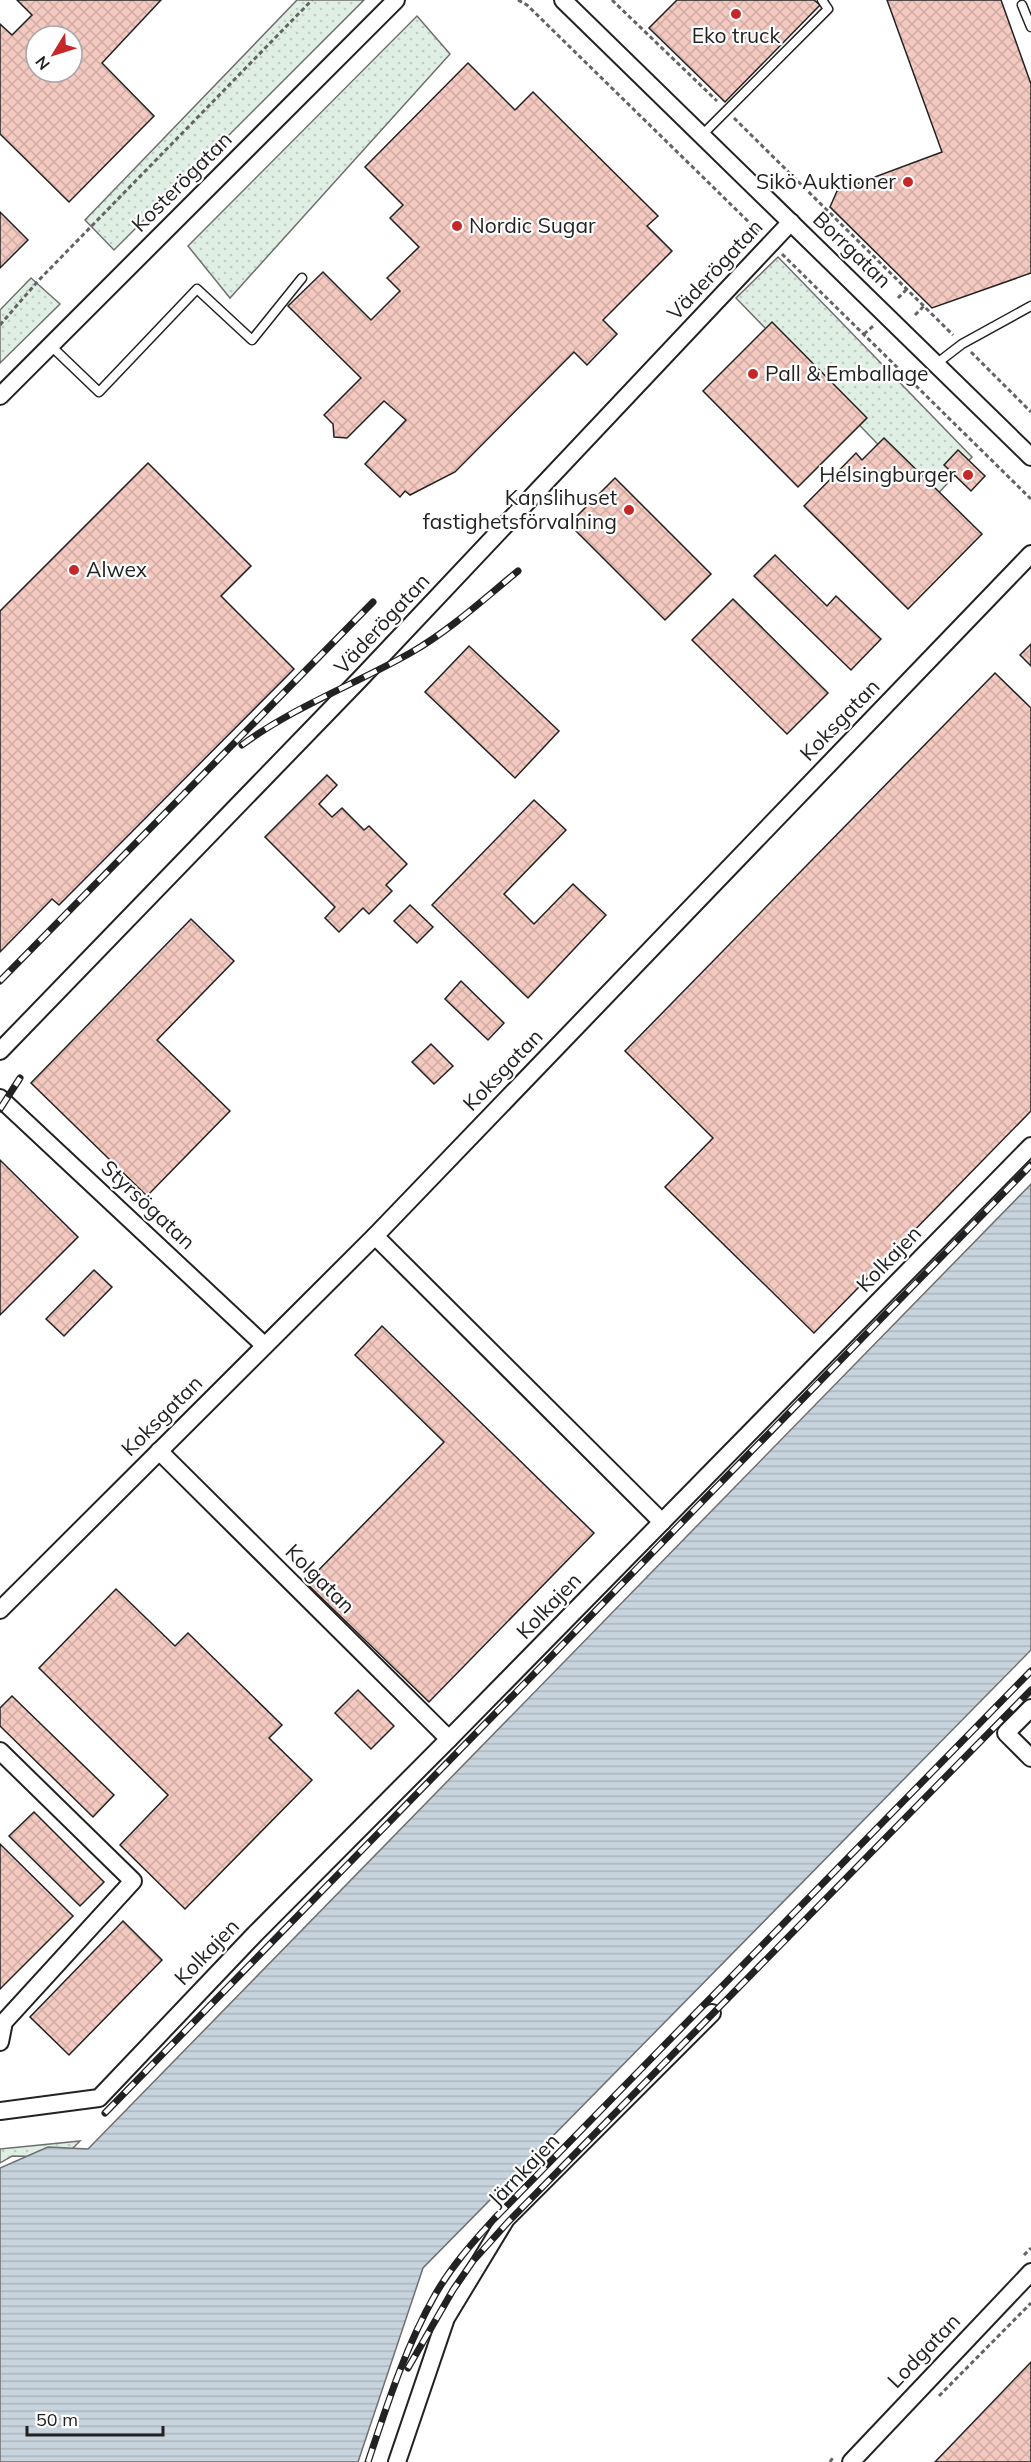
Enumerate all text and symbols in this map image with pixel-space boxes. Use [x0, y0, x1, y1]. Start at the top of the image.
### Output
marker: Eko truck [729, 7, 743, 21]
place label: Eko truck [692, 22, 781, 48]
north arrow [24, 24, 84, 84]
text: N [31, 52, 54, 74]
street label: Kosterögatan [126, 126, 237, 237]
place label: Sikö Auktioner [756, 168, 896, 194]
marker: Sikö Auktioner [901, 175, 915, 189]
street label: Borrgatan [808, 206, 897, 293]
place label: Nordic Sugar [469, 212, 596, 238]
street label: Väderögatan [661, 214, 768, 325]
marker: Nordic Sugar [450, 219, 464, 233]
place label: Pall & Emballage [765, 360, 928, 386]
marker: Pall & Emballage [746, 367, 760, 381]
place label: Helsingburger [819, 461, 956, 487]
marker: Helsingburger [961, 468, 975, 482]
place label: Kanslihuset fastighetsförvalning [423, 484, 617, 534]
marker: Kanslihuset fastighetsförvalning [622, 503, 636, 517]
place label: Alwex [86, 556, 147, 582]
marker: Alwex [67, 563, 81, 577]
street label: Väderögatan [328, 568, 435, 679]
street label: Koksgatan [794, 673, 885, 766]
street label: Koksgatan [457, 1023, 548, 1116]
street label: Styrsögatan [96, 1154, 201, 1254]
street label: Kolkajen [850, 1220, 926, 1297]
street label: Koksgatan [115, 1369, 207, 1461]
street label: Kolgatan [281, 1538, 361, 1618]
street label: Kolkajen [510, 1567, 586, 1644]
street label: Kolkajen [168, 1913, 244, 1990]
street label: Järnkajen [482, 2127, 564, 2211]
street label: Lodgatan [881, 2308, 965, 2393]
scale bar [27, 2399, 164, 2437]
text: 50 m [36, 2408, 78, 2431]

